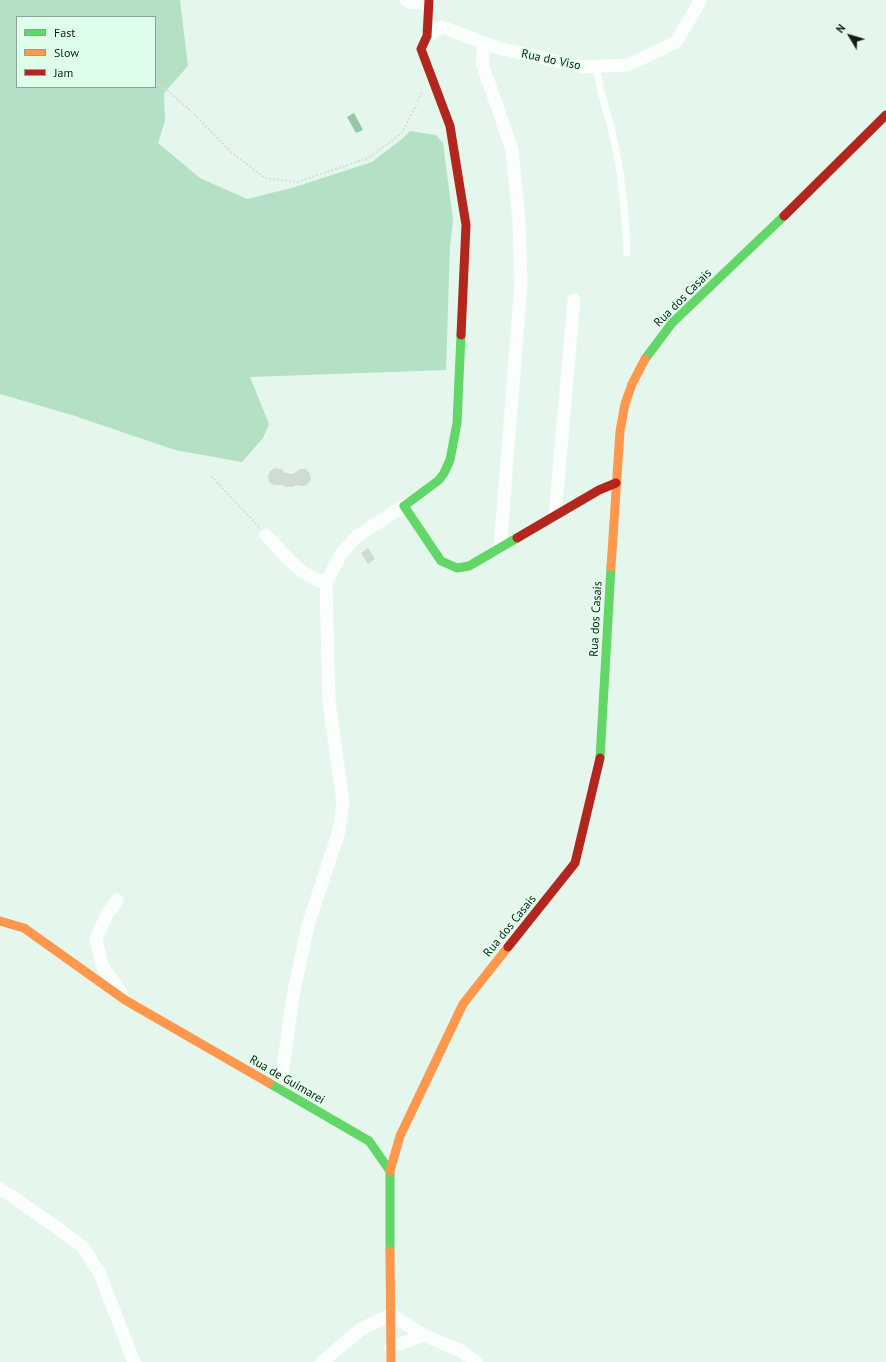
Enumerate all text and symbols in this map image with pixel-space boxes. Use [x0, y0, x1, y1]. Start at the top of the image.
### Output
legend [16, 16, 156, 88]
north arrow [830, 16, 870, 56]
text: N [833, 21, 848, 36]
text: Fast [54, 25, 75, 40]
text: Slow [54, 45, 79, 60]
street label: Rua do Viso [520, 47, 582, 73]
text: Jam [54, 65, 73, 80]
street label: Rua dos Casais [651, 266, 715, 330]
street label: Rua dos Casais [587, 581, 605, 657]
street label: Rua dos Casais [481, 892, 539, 960]
street label: Rua de Guimarei [247, 1053, 327, 1107]

